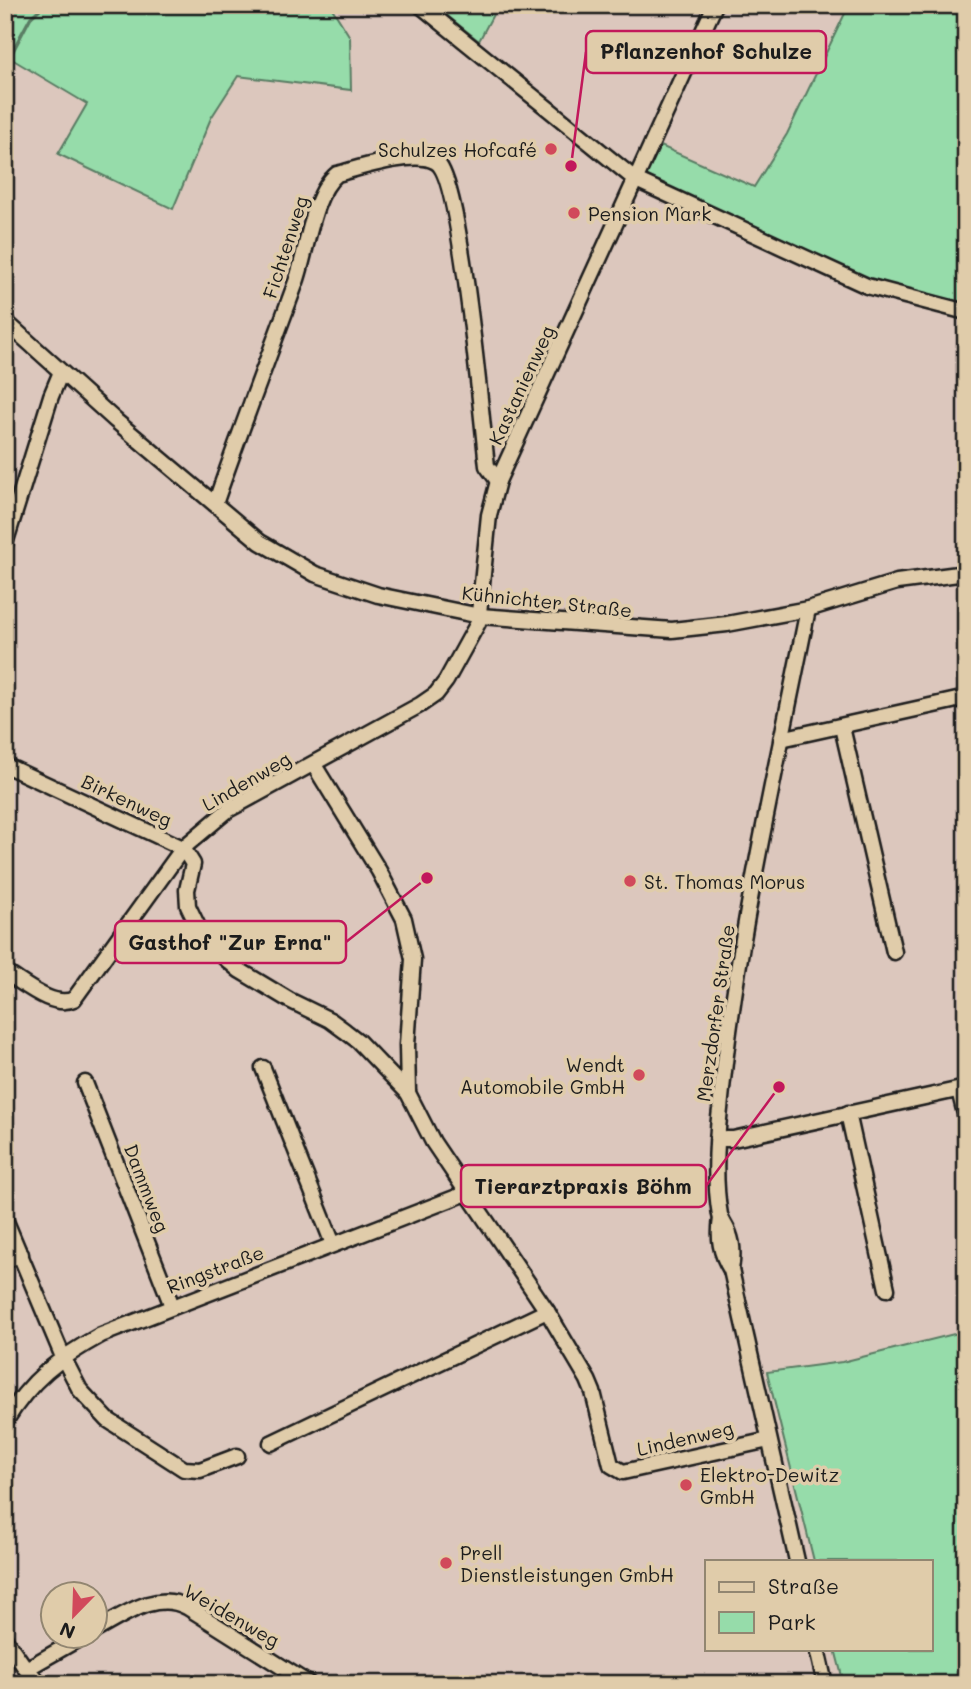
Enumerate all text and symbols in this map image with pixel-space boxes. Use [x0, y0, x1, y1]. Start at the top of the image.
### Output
callout: Pflanzenhof Schulze [586, 31, 826, 73]
text: Pflanzenhof Schulze [600, 37, 812, 64]
place label: Schulzes Hofcafé [378, 137, 537, 162]
marker: Schulzes Hofcafé [543, 141, 559, 157]
street label: Fichtenweg [257, 192, 313, 302]
place label: Pension Mark [588, 201, 711, 226]
marker: Pension Mark [566, 205, 582, 221]
street label: Kastanienweg [482, 321, 560, 449]
street label: Kühnichter Straße [461, 580, 633, 622]
street label: Lindenweg [197, 746, 295, 816]
street label: Birkenweg [78, 768, 176, 832]
place label: St. Thomas Morus [644, 869, 805, 894]
marker: St. Thomas Morus [622, 873, 638, 889]
callout: Gasthof "Zur Erna" [115, 921, 346, 963]
street label: Merzdorfer Straße [690, 923, 740, 1103]
text: Gasthof "Zur Erna" [128, 928, 332, 955]
place label: Wendt Automobile GmbH [460, 1052, 625, 1099]
marker: Wendt Automobile GmbH [631, 1067, 647, 1083]
street label: Dammweg [119, 1140, 175, 1236]
callout: Tierarztpraxis Böhm [461, 1165, 706, 1207]
text: Tierarztpraxis Böhm [474, 1172, 692, 1199]
street label: Ringstraße [163, 1239, 267, 1299]
street label: Lindenweg [634, 1415, 736, 1461]
place label: Elektro-Dewitz GmbH [700, 1462, 839, 1509]
marker: Elektro-Dewitz GmbH [678, 1477, 694, 1493]
place label: Prell Dienstleistungen GmbH [460, 1540, 674, 1587]
marker: Prell Dienstleistungen GmbH [438, 1555, 454, 1571]
legend [705, 1560, 932, 1650]
text: Straße [768, 1572, 839, 1599]
street label: Weidenweg [180, 1578, 284, 1652]
north arrow [38, 1580, 108, 1650]
text: Park [768, 1608, 816, 1635]
text: N [56, 1617, 79, 1645]

